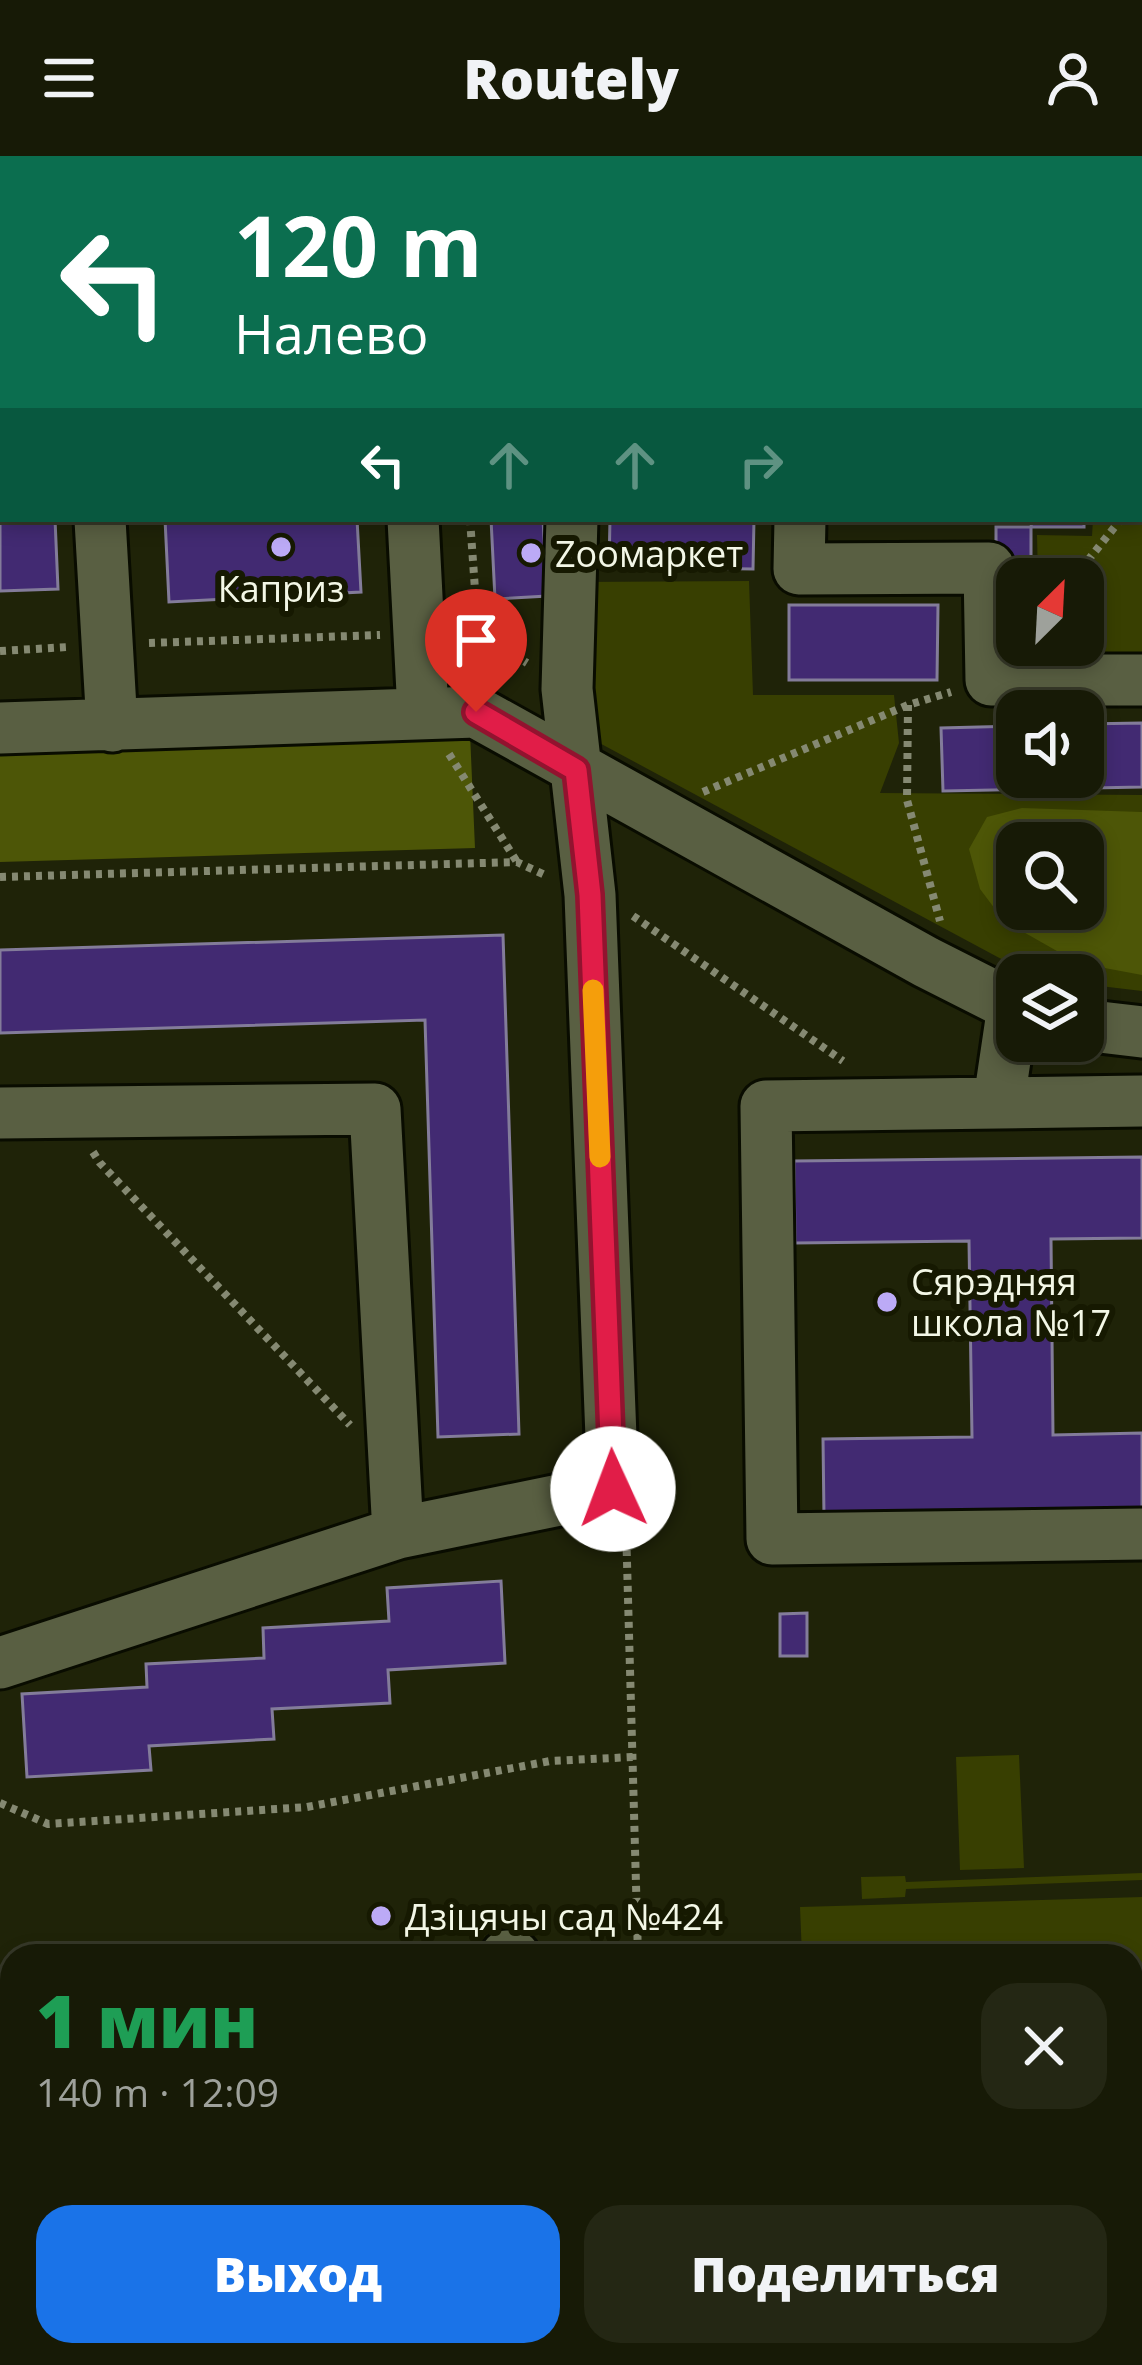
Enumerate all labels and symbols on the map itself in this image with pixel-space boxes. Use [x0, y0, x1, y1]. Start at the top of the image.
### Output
place label: Zooмаркет [555, 529, 743, 578]
marker: Каприз [268, 534, 294, 560]
marker: Zooмаркет [518, 540, 544, 566]
north arrow [996, 558, 1104, 666]
place label: Каприз [218, 564, 344, 613]
pin [425, 589, 527, 712]
place label: Сярэдняя школа №17 [911, 1257, 1111, 1347]
marker: Сярэдняя школа №17 [874, 1289, 900, 1315]
position arrow [550, 1426, 676, 1552]
place label: Дзіцячы сад №424 [405, 1892, 723, 1941]
marker: Дзіцячы сад №424 [368, 1903, 394, 1929]

